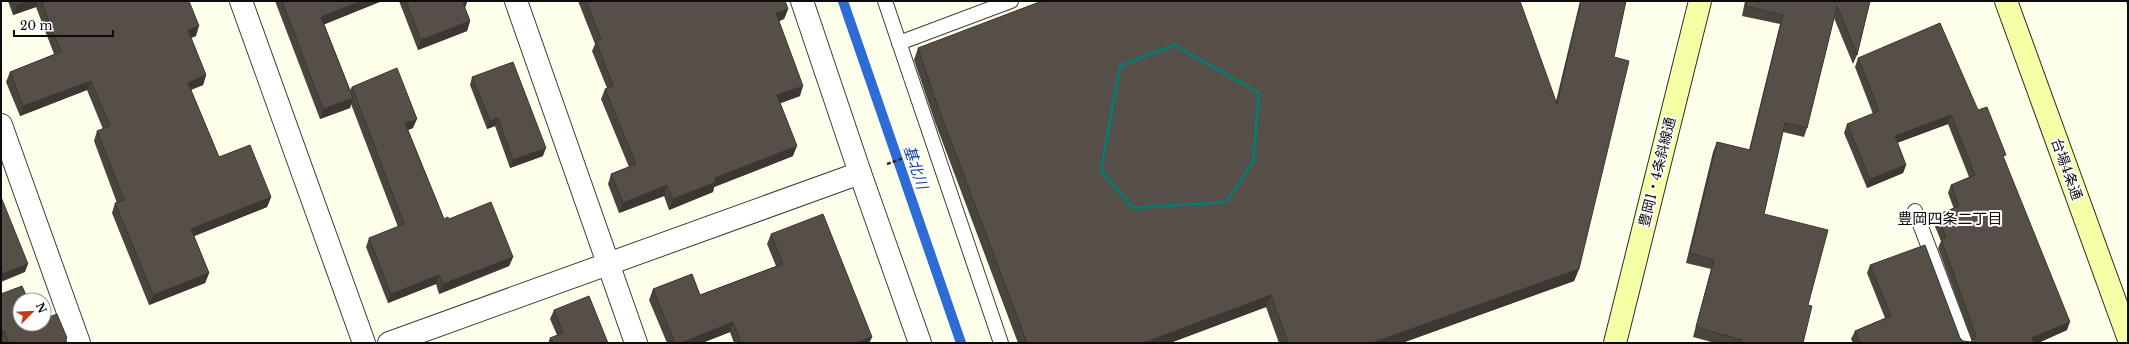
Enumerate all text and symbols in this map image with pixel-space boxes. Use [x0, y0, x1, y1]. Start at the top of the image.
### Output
scale bar [14, 12, 113, 38]
text: 20 m [20, 18, 52, 33]
street label: 豊岡1・4条斜線通 [1635, 115, 1679, 229]
street label: 台場4条通 [2048, 136, 2086, 202]
water label: 基北川 [900, 143, 933, 193]
district label: 豊岡四条二丁目 [1897, 209, 2003, 228]
north arrow [12, 292, 52, 332]
text: N [33, 300, 50, 316]

